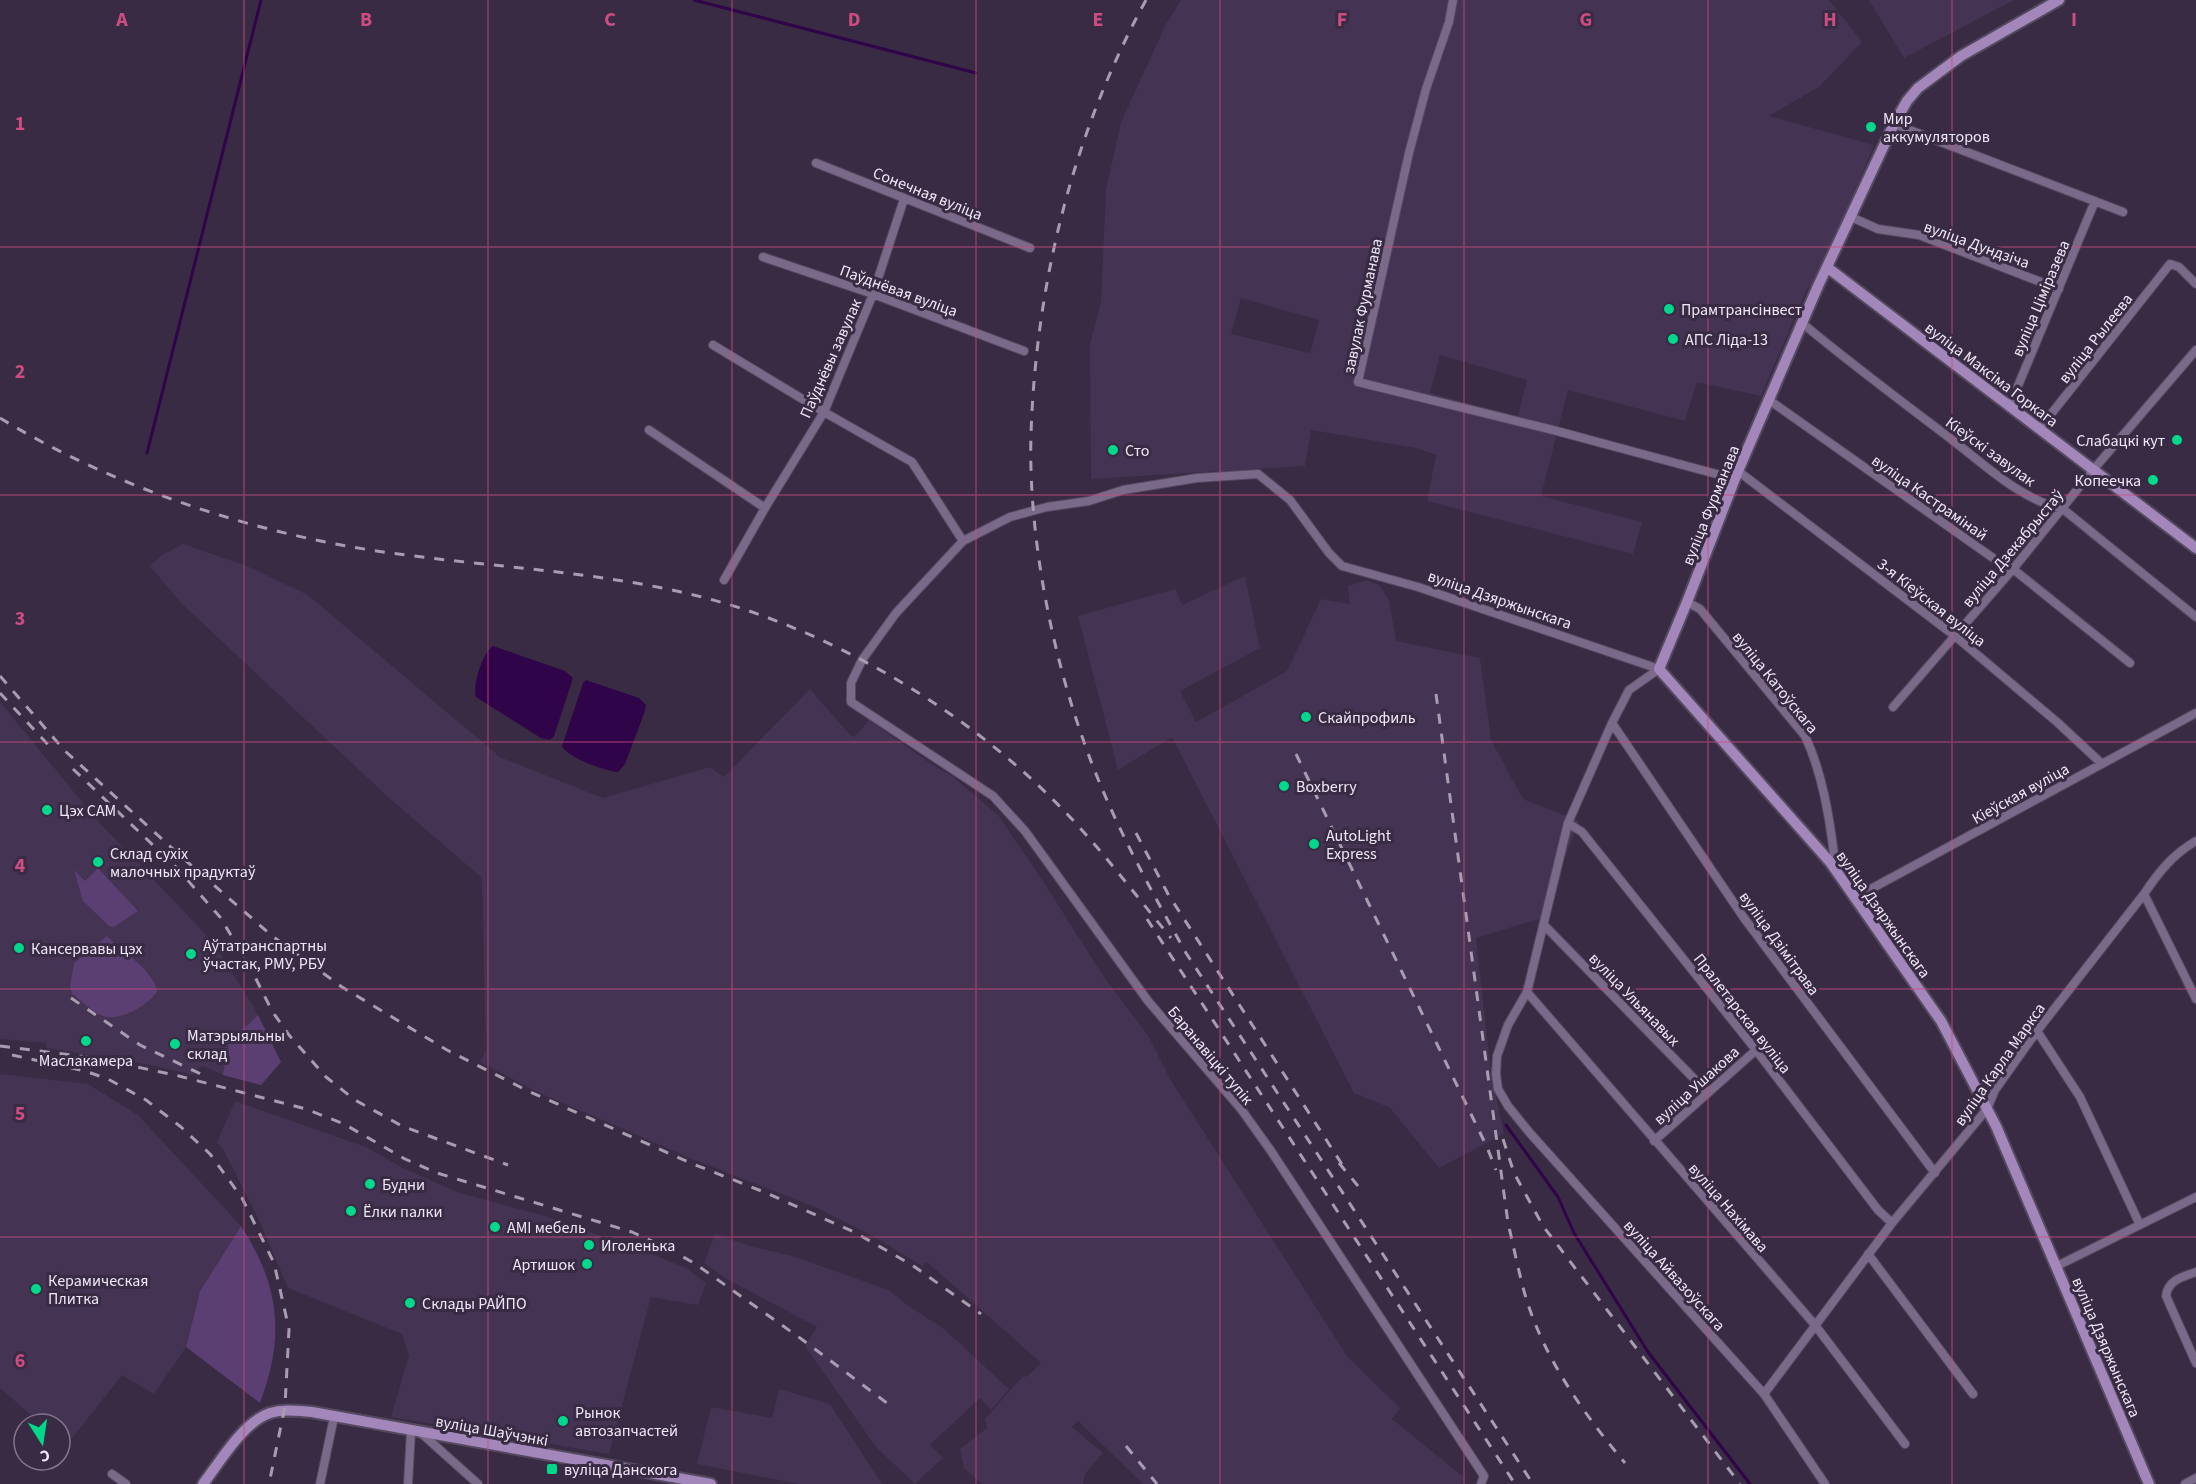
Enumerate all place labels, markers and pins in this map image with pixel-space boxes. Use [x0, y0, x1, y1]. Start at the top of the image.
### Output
place label: Мир аккумуляторов [1883, 108, 1990, 148]
marker: Мир аккумуляторов [1864, 120, 1878, 134]
place label: Прамтрансінвест [1681, 299, 1802, 321]
marker: Прамтрансінвест [1662, 302, 1676, 316]
place label: АПС Ліда-13 [1685, 329, 1768, 351]
marker: АПС Ліда-13 [1666, 332, 1680, 346]
place label: Слабацкі кут [2076, 430, 2165, 452]
marker: Слабацкі кут [2170, 433, 2184, 447]
place label: Сто [1125, 440, 1150, 462]
marker: Сто [1106, 443, 1120, 457]
place label: Копеечка [2074, 470, 2141, 492]
marker: Копеечка [2146, 473, 2160, 487]
place label: Скайпрофиль [1318, 707, 1416, 729]
marker: Скайпрофиль [1299, 710, 1313, 724]
place label: Boxberry [1296, 776, 1357, 798]
marker: Boxberry [1277, 779, 1291, 793]
place label: Цэх САМ [59, 800, 116, 822]
marker: Цэх САМ [40, 803, 54, 817]
place label: AutoLight Express [1326, 825, 1392, 865]
marker: AutoLight Express [1307, 837, 1321, 851]
place label: Склад сухіх малочных прадуктаў [110, 843, 256, 883]
marker: Склад сухіх малочных прадуктаў [91, 855, 105, 869]
place label: Аўтатранспартны ўчастак, РМУ, РБУ [203, 935, 327, 975]
place label: Кансервавы цэх [31, 938, 142, 960]
marker: Кансервавы цэх [12, 941, 26, 955]
marker: Аўтатранспартны ўчастак, РМУ, РБУ [184, 947, 198, 961]
place label: Матэрыяльны склад [187, 1025, 285, 1065]
marker: Маслакамера [79, 1034, 93, 1048]
marker: Матэрыяльны склад [168, 1037, 182, 1051]
place label: Маслакамера [39, 1050, 133, 1072]
place label: Будни [382, 1174, 425, 1196]
marker: Будни [363, 1177, 377, 1191]
place label: Ёлки палки [363, 1201, 442, 1223]
marker: Ёлки палки [344, 1204, 358, 1218]
place label: AMI мебель [507, 1217, 586, 1239]
marker: AMI мебель [488, 1220, 502, 1234]
place label: Иголенька [601, 1235, 675, 1257]
marker: Иголенька [582, 1238, 596, 1252]
place label: Артишок [513, 1254, 575, 1276]
marker: Артишок [580, 1257, 594, 1271]
place label: Керамическая Плитка [48, 1270, 148, 1310]
marker: Керамическая Плитка [29, 1282, 43, 1296]
place label: Склады РАЙПО [422, 1293, 527, 1315]
marker: Склады РАЙПО [403, 1296, 417, 1310]
place label: Рынок автозапчастей [575, 1402, 678, 1442]
marker: Рынок автозапчастей [556, 1414, 570, 1428]
place label: вуліца Данскога [564, 1459, 677, 1481]
marker: вуліца Данскога [545, 1462, 559, 1476]

